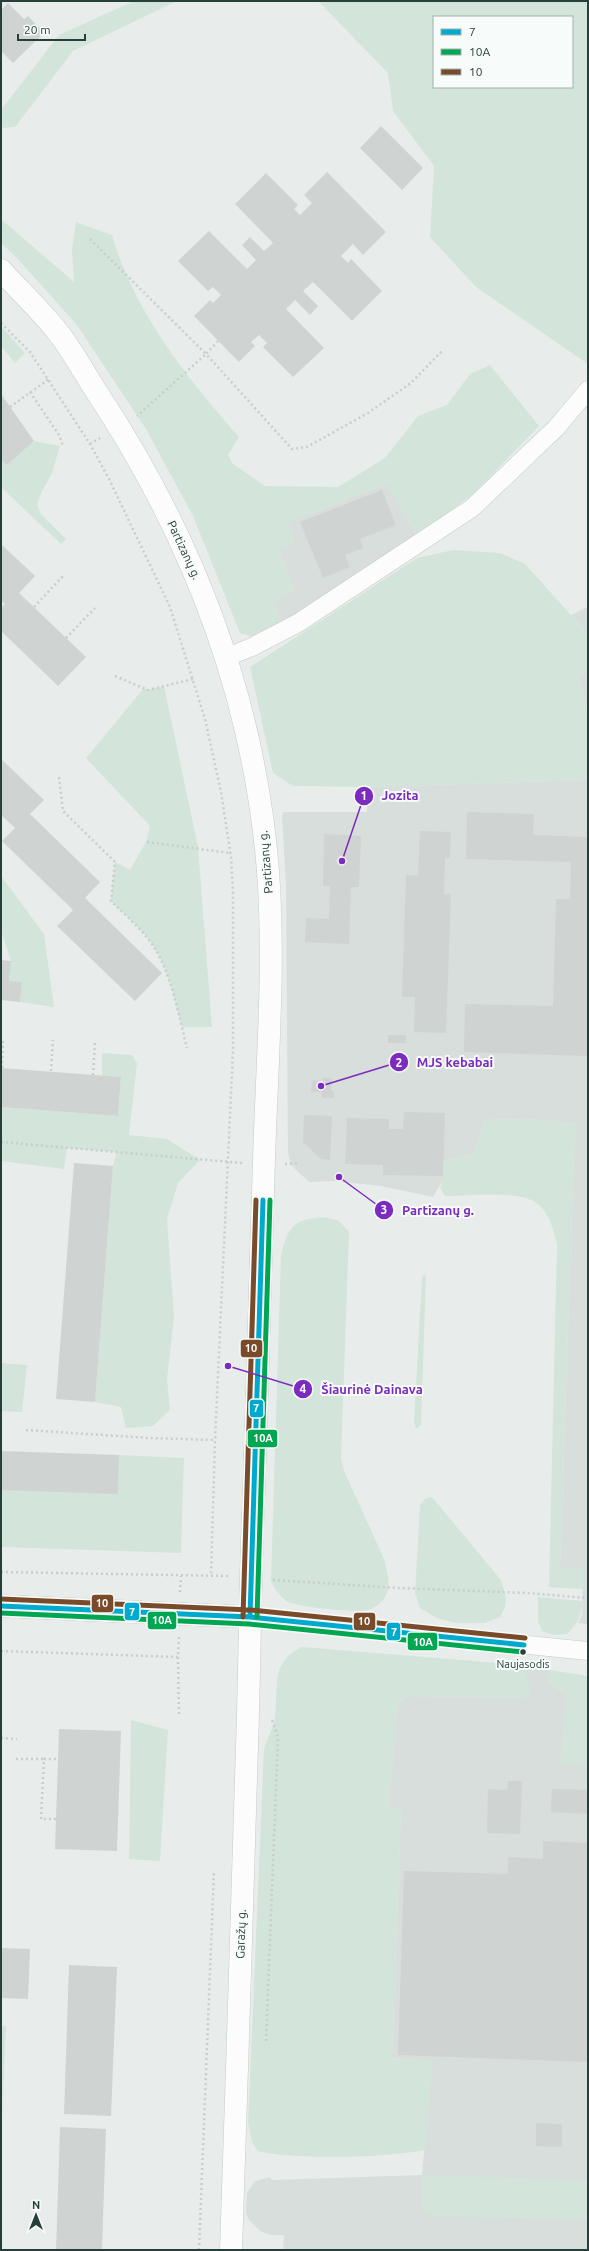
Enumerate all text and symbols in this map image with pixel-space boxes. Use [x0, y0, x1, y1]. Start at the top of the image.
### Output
scale bar [18, 16, 85, 42]
legend [433, 16, 573, 88]
text: 20 m [24, 23, 51, 36]
text: 7 [469, 25, 476, 38]
text: 10A [469, 45, 491, 58]
text: 10 [469, 65, 483, 78]
street label: Partizanų g. [165, 518, 204, 581]
callout: Jozita [354, 783, 427, 808]
text: Jozita [382, 788, 418, 802]
text: 1 [361, 789, 367, 802]
street label: Partizanų g. [256, 830, 275, 894]
callout: MJS kebabai [389, 1050, 501, 1075]
text: MJS kebabai [417, 1055, 493, 1069]
text: 2 [396, 1056, 403, 1069]
callout: Partizanų g. [374, 1198, 482, 1223]
text: 3 [381, 1203, 387, 1216]
text: Partizanų g. [402, 1203, 474, 1218]
line badge: 10 [240, 1339, 263, 1358]
text: 10 [245, 1342, 257, 1354]
callout: Šiaurinė Dainava [293, 1377, 431, 1402]
text: Šiaurinė Dainava [321, 1381, 423, 1396]
text: 4 [300, 1382, 307, 1395]
line badge: 7 [249, 1399, 264, 1418]
text: 7 [253, 1402, 259, 1414]
line badge: 10A [247, 1429, 278, 1448]
text: 10A [253, 1432, 273, 1444]
line badge: 10 [91, 1594, 114, 1613]
text: 10 [96, 1597, 108, 1609]
line badge: 7 [124, 1602, 140, 1621]
text: 7 [129, 1606, 135, 1618]
line badge: 10A [147, 1611, 177, 1630]
line badge: 10 [353, 1612, 376, 1631]
text: 10A [152, 1614, 172, 1626]
text: 10 [358, 1615, 370, 1627]
line badge: 7 [386, 1622, 401, 1641]
text: 7 [391, 1626, 397, 1638]
line badge: 10A [407, 1632, 438, 1651]
text: 10A [413, 1636, 433, 1648]
marker: Naujasodis [518, 1647, 528, 1657]
place label: Naujasodis [496, 1658, 550, 1670]
street label: Garažų g. [233, 1909, 248, 1959]
north arrow [16, 2195, 56, 2235]
text: N [32, 2199, 40, 2211]

